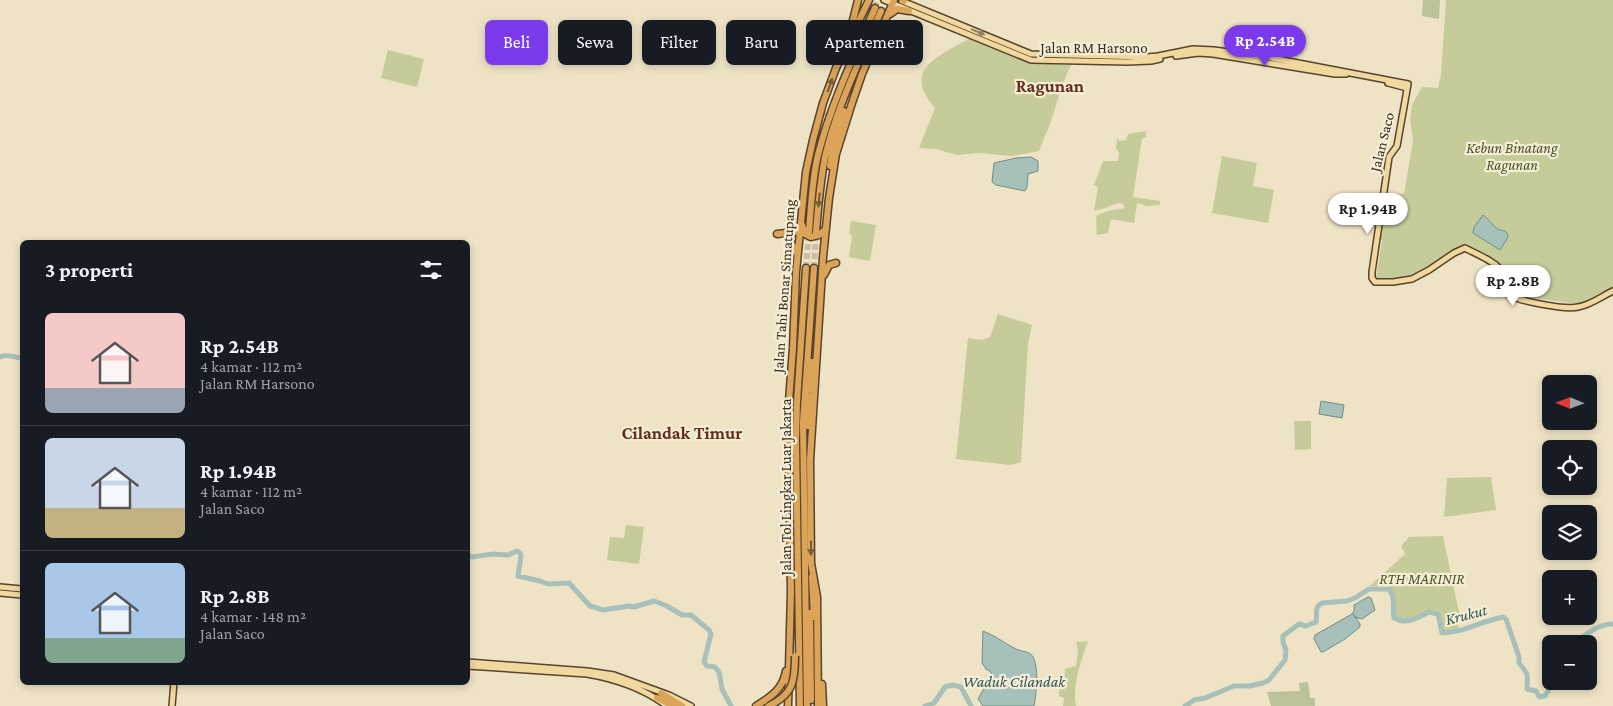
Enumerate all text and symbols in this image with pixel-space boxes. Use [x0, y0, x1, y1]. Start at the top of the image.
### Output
chip: Beli [485, 20, 548, 65]
chip: Sewa [558, 20, 632, 65]
chip: Filter [642, 20, 716, 65]
chip: Baru [726, 20, 796, 65]
chip: Apartemen [806, 20, 923, 65]
pin: Rp 2.54B [1213, 24, 1317, 67]
one-way arrow [971, 29, 985, 37]
text: Rp 2.54B [1235, 32, 1295, 49]
street label: Jalan RM Harsono [1038, 40, 1148, 57]
district label: Ragunan [1016, 76, 1085, 96]
one-way arrow [827, 77, 834, 92]
street label: Jalan Saco [1366, 111, 1398, 176]
park label: Kebun Binatang Ragunan [1466, 140, 1558, 174]
pin: Rp 1.94B [1316, 192, 1420, 235]
one-way arrow [815, 193, 823, 209]
street label: Jalan Tahi Bonar Simatupang [770, 199, 799, 376]
text: Rp 1.94B [1339, 200, 1397, 217]
icon: filters [417, 256, 445, 284]
text: 3 properti [45, 258, 133, 282]
pin: Rp 2.8B [1467, 264, 1559, 307]
text: Rp 2.8B [1487, 272, 1539, 289]
icon: home [85, 333, 145, 393]
text: Rp 2.54B [200, 334, 279, 358]
text: 4 kamar · 112 m² [200, 358, 302, 375]
text: Jalan RM Harsono [200, 375, 315, 392]
north arrow [1542, 375, 1598, 430]
map controls [1542, 375, 1597, 690]
street label: Jalan Tol Lingkar Luar Jakarta [778, 399, 795, 577]
district label: Cilandak Timur [622, 423, 743, 443]
button: locate [1542, 440, 1597, 495]
icon: home [85, 458, 145, 518]
text: Rp 1.94B [200, 459, 277, 483]
text: 4 kamar · 112 m² [200, 483, 302, 500]
text: Jalan Saco [200, 500, 265, 517]
button: layers [1542, 505, 1597, 560]
one-way arrow [807, 540, 815, 556]
button: + [1542, 570, 1597, 625]
park label: RTH MARINIR [1379, 571, 1465, 587]
icon: home [85, 583, 145, 643]
text: Rp 2.8B [200, 584, 270, 608]
water label: Krukut [1444, 601, 1489, 628]
text: 4 kamar · 148 m² [200, 608, 306, 625]
text: Jalan Saco [200, 625, 265, 642]
button: − [1542, 635, 1597, 690]
water label: Waduk Cilandak [963, 673, 1066, 690]

